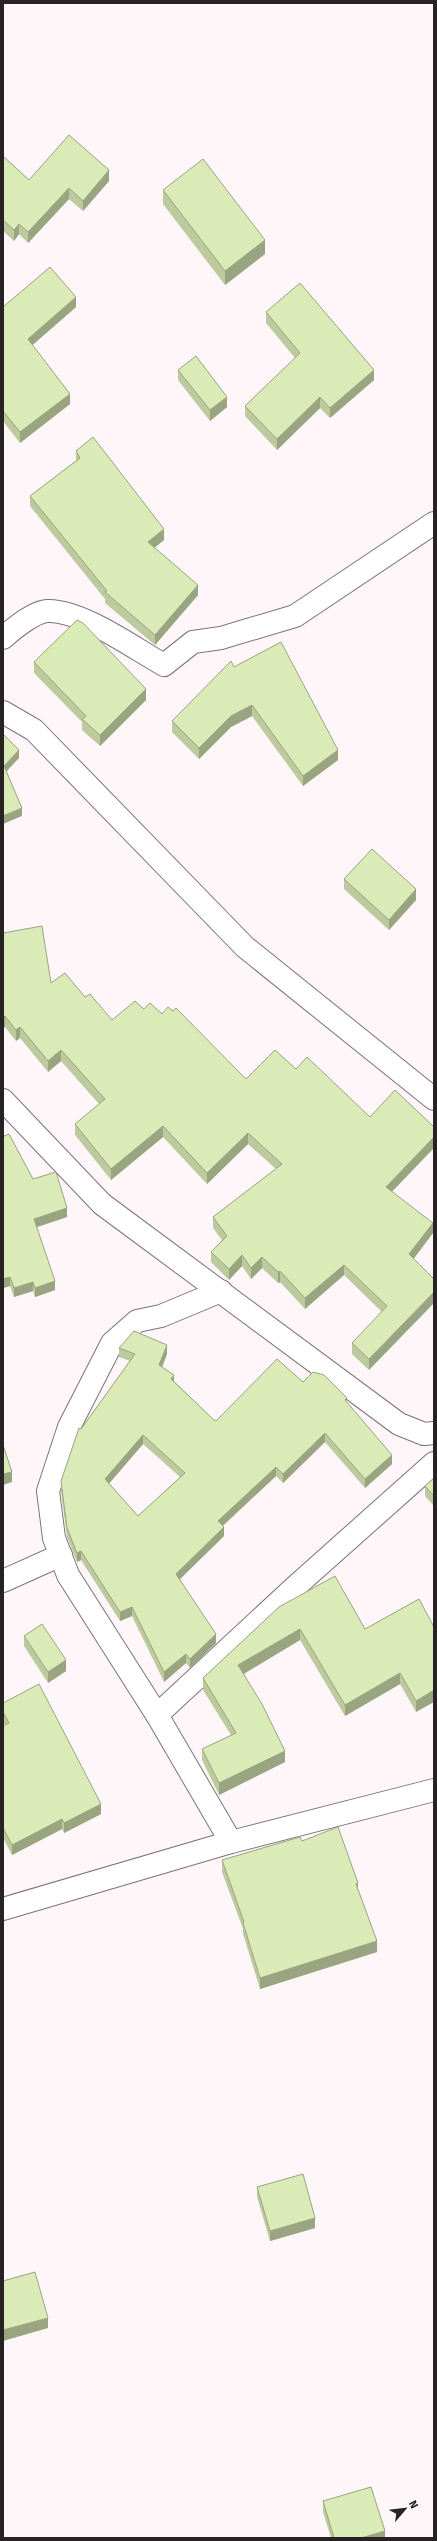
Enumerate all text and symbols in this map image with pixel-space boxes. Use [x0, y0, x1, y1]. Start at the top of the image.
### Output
north arrow [385, 2489, 425, 2529]
text: N [406, 2498, 421, 2511]

